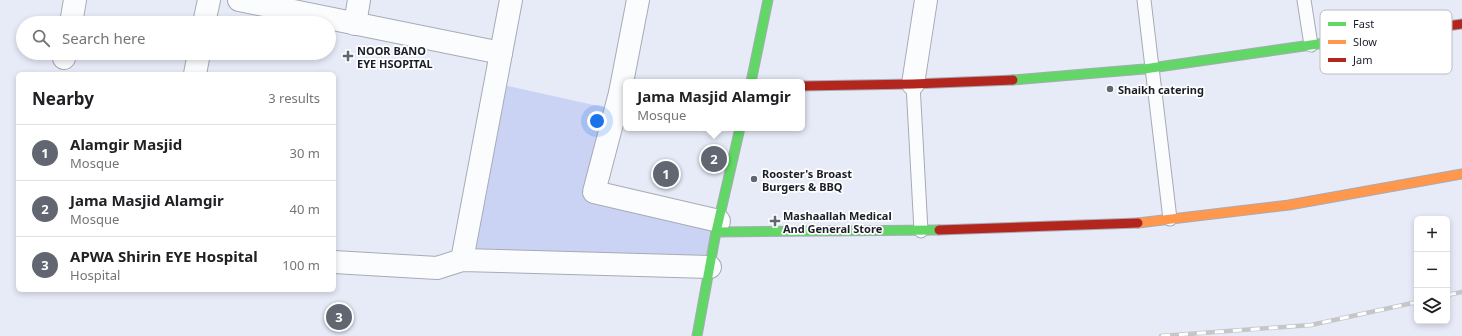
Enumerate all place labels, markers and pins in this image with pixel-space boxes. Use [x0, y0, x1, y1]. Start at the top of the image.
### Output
place label: NOOR BANO EYE HSOPITAL [357, 43, 433, 71]
marker: NOOR BANO EYE HSOPITAL [342, 50, 354, 62]
place label: Shaikh catering [1118, 82, 1204, 97]
marker: Shaikh catering [1105, 84, 1115, 94]
pin: 2 [701, 144, 727, 174]
pin: 1 [653, 159, 679, 189]
place label: Rooster's Broast Burgers & BBQ [762, 166, 852, 194]
marker: Rooster's Broast Burgers & BBQ [749, 174, 759, 184]
place label: Mashaallah Medical And General Store [783, 208, 892, 236]
marker: Mashaallah Medical And General Store [770, 216, 780, 226]
pin: 3 [326, 302, 352, 332]

